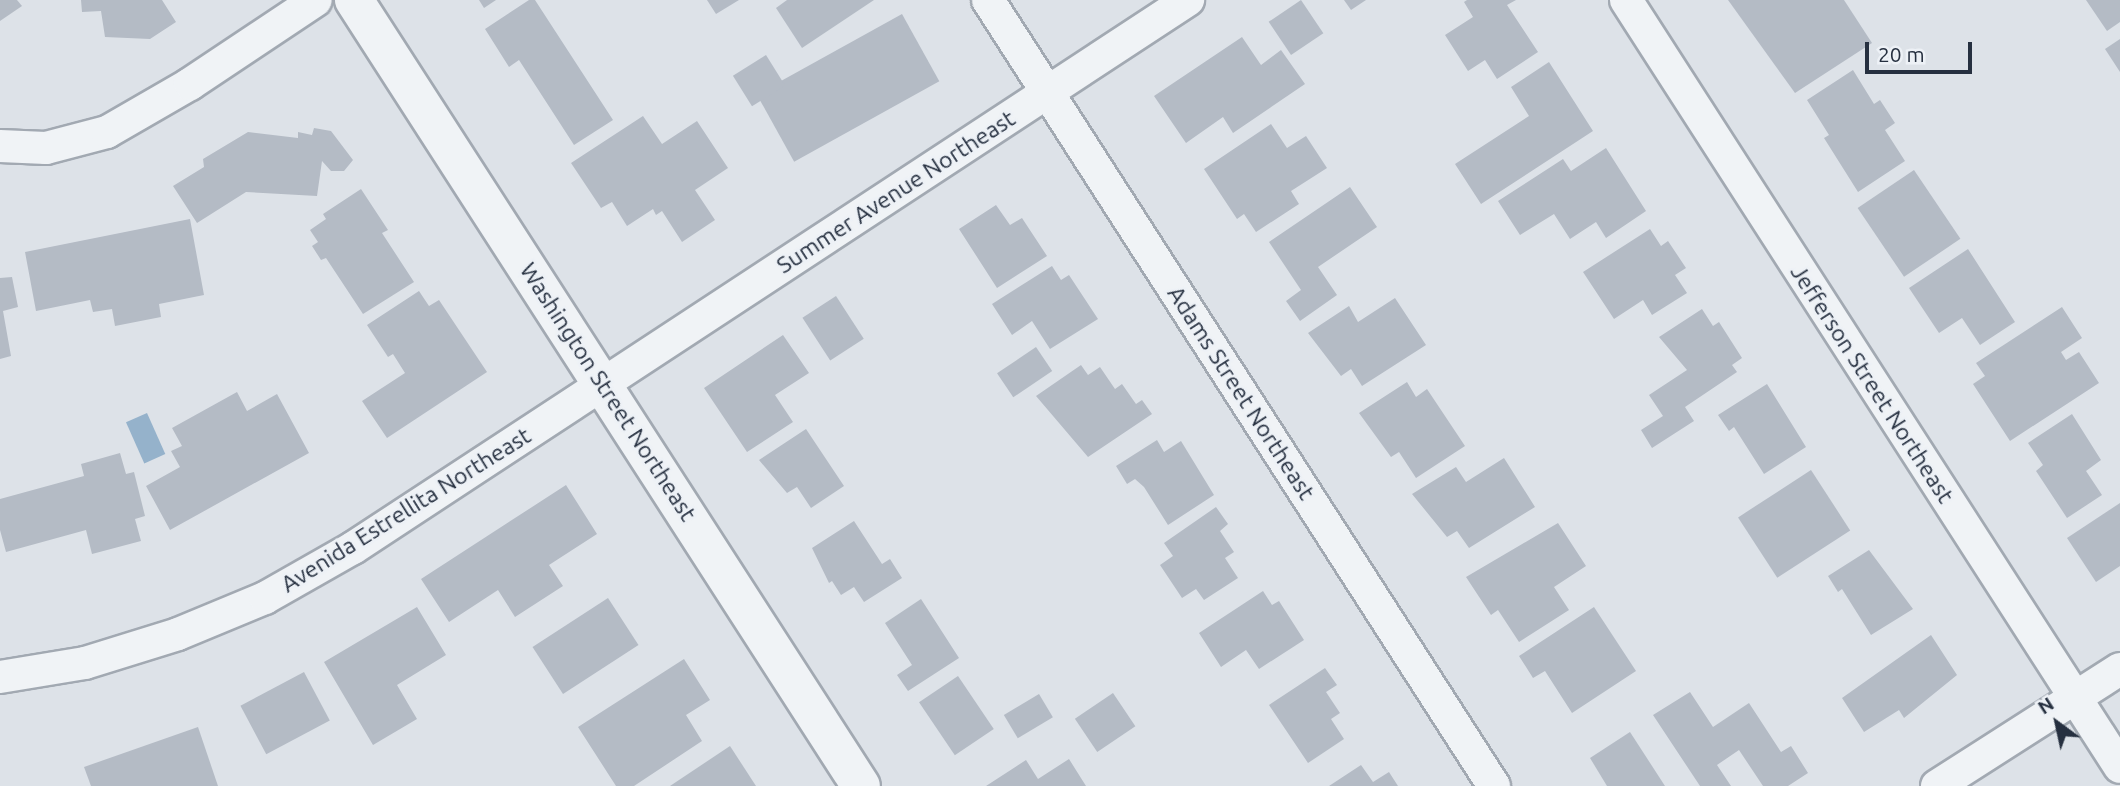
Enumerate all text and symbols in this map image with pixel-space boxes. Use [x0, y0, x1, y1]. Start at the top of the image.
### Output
scale bar [1868, 28, 1975, 72]
text: 20 m [1878, 42, 1925, 66]
street label: Summer Avenue Northeast [772, 105, 1020, 279]
street label: Washington Street Northeast [514, 258, 702, 526]
street label: Jefferson Street Northeast [1785, 260, 1959, 508]
street label: Adams Street Northeast [1162, 281, 1320, 505]
street label: Avenida Estrellita Northeast [276, 422, 536, 598]
north arrow [2022, 688, 2092, 758]
text: N [2034, 692, 2058, 718]

